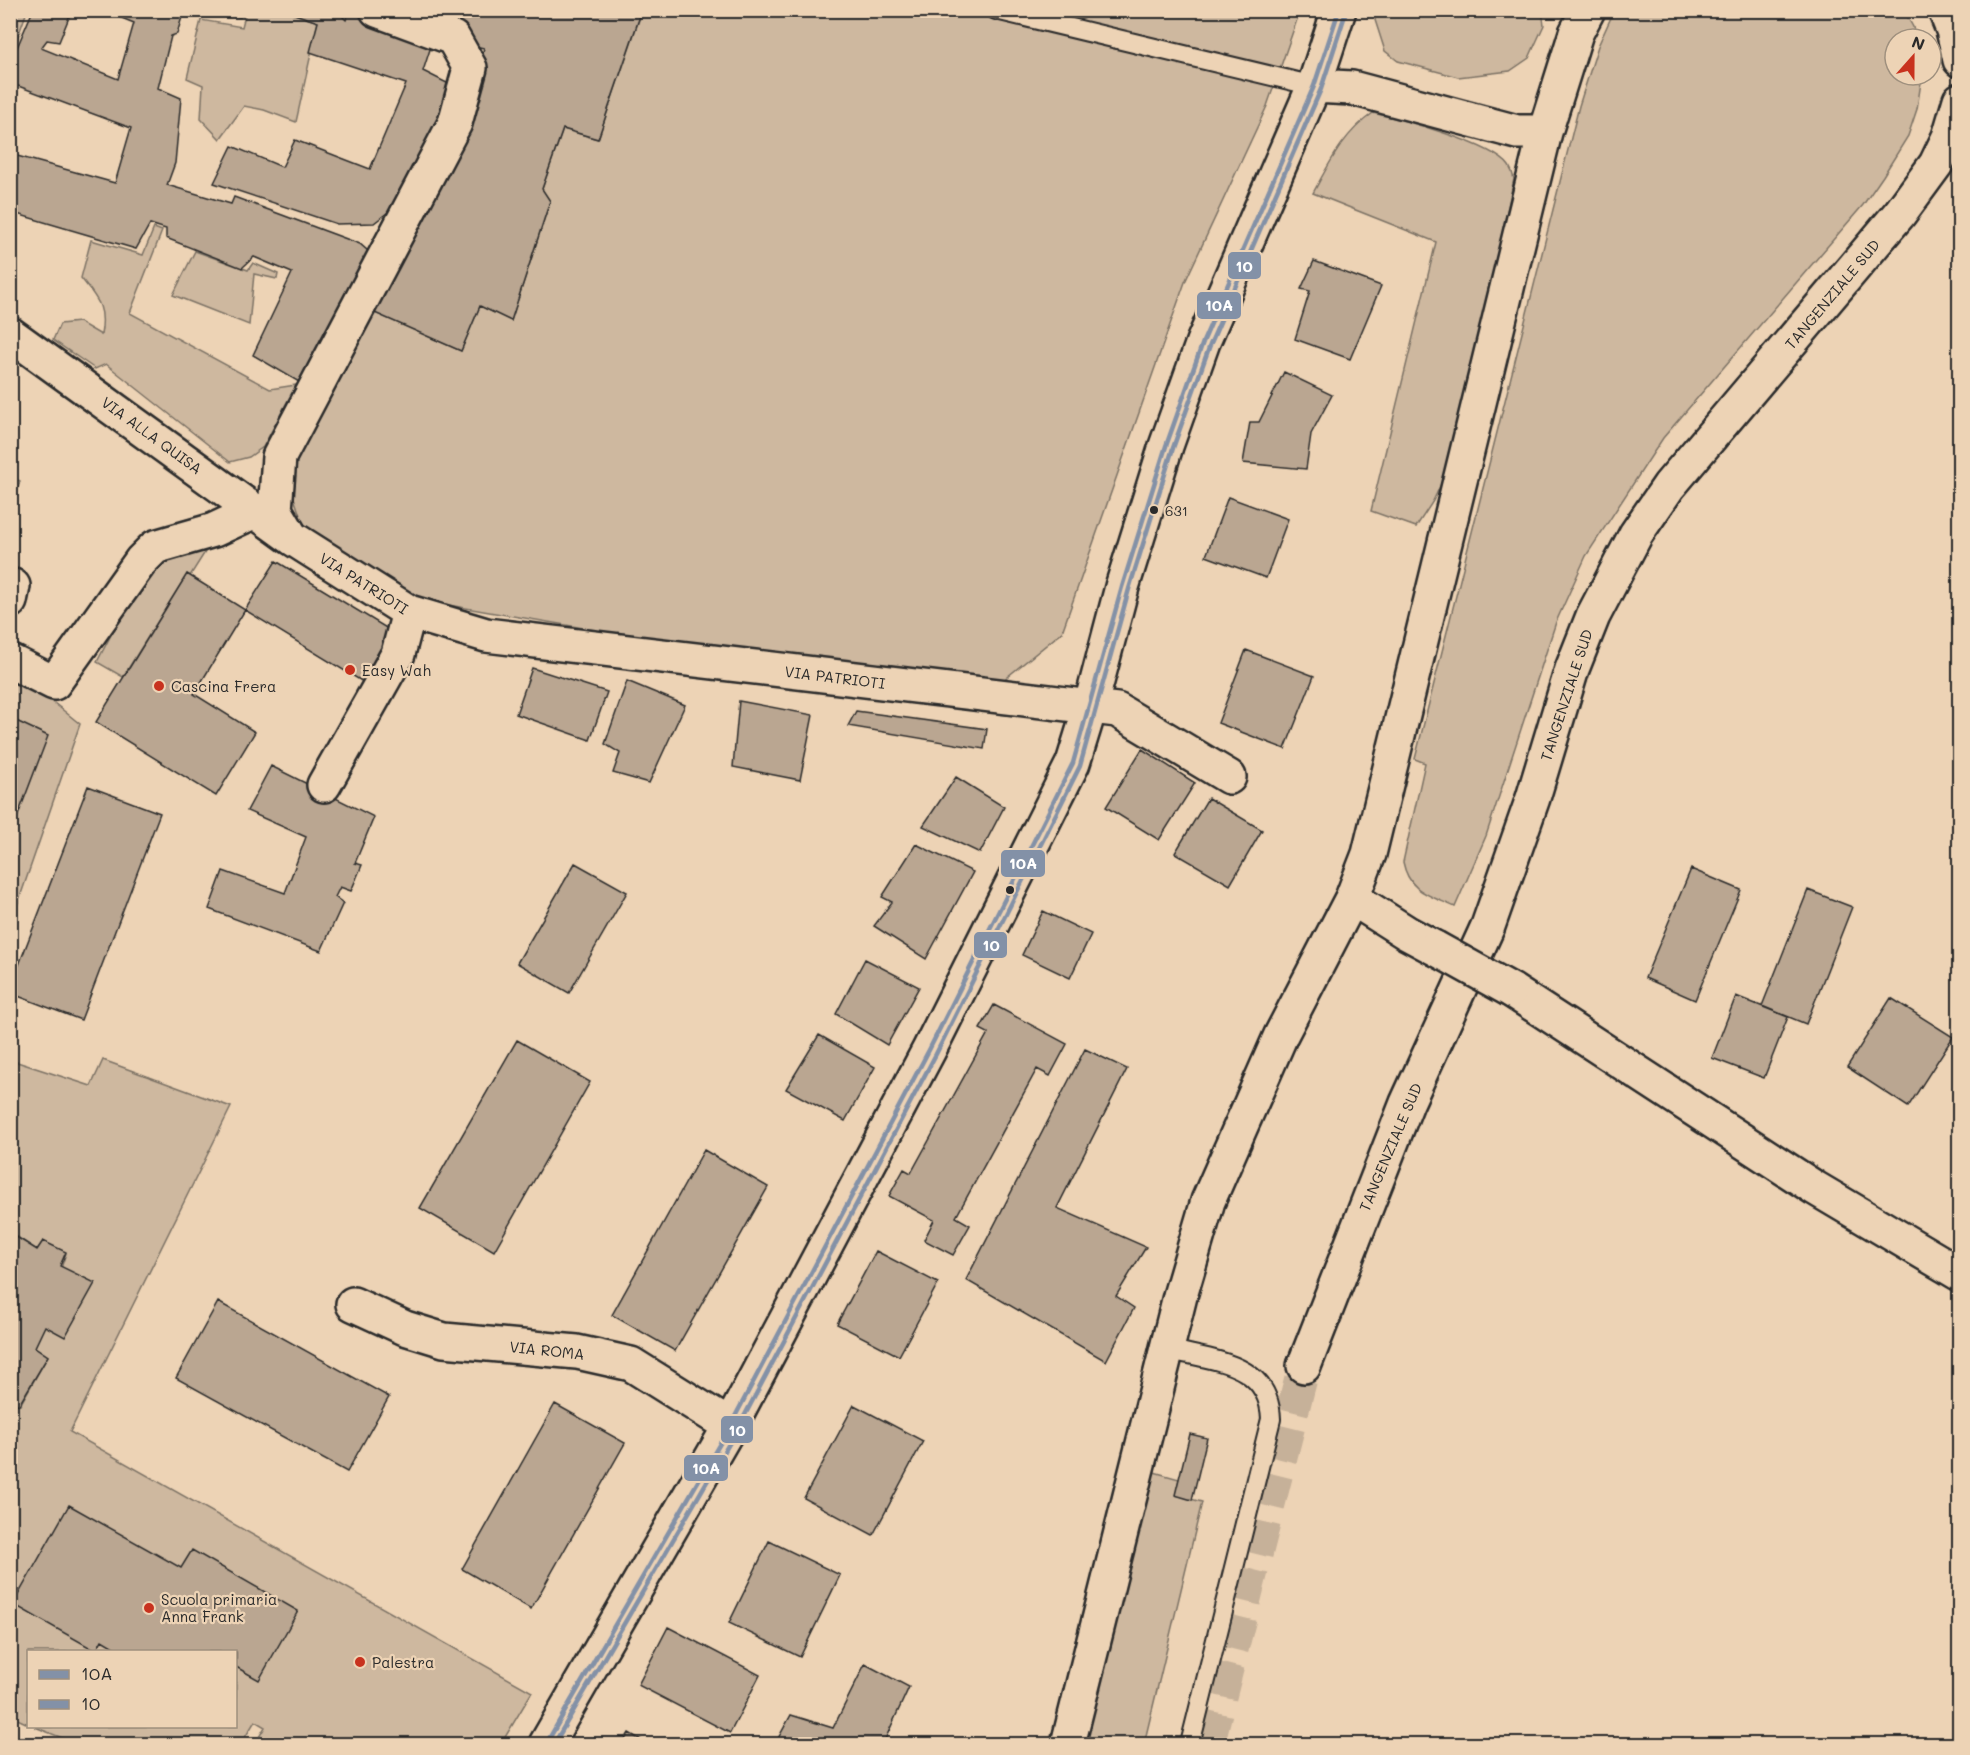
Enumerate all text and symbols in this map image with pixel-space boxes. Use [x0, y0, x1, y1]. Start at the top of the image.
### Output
north arrow [1883, 27, 1943, 87]
text: N [1909, 31, 1928, 55]
street label: TANGENZIALE SUD [1780, 235, 1884, 353]
line badge: 10 [1227, 251, 1262, 280]
text: 10 [1235, 255, 1253, 276]
line badge: 10A [1196, 291, 1242, 320]
text: 10A [1205, 294, 1233, 315]
street label: VIA ALLA QUISA [98, 392, 206, 478]
place label: 631 [1165, 501, 1188, 520]
marker: 631 [1148, 504, 1160, 516]
street label: VIA PATRIOTI [316, 548, 413, 618]
street label: TANGENZIALE SUD [1535, 626, 1597, 764]
place label: Easy Wah [362, 660, 431, 680]
street label: VIA PATRIOTI [784, 661, 887, 693]
marker: Easy Wah [343, 663, 357, 677]
place label: Cascina Frera [171, 676, 276, 696]
marker: Cascina Frera [152, 679, 166, 693]
line badge: 10A [1000, 849, 1046, 878]
text: 10A [1009, 852, 1037, 873]
unlabelled marker [1004, 884, 1016, 896]
line badge: 10 [973, 931, 1008, 959]
text: 10 [982, 934, 1000, 955]
street label: TANGENZIALE SUD [1354, 1080, 1426, 1214]
street label: VIA ROMA [509, 1336, 585, 1364]
line badge: 10 [720, 1415, 754, 1444]
text: 10 [728, 1419, 746, 1440]
line badge: 10A [683, 1454, 729, 1482]
text: 10A [692, 1457, 720, 1478]
place label: Scuola primaria Anna Frank [161, 1589, 277, 1626]
marker: Scuola primaria Anna Frank [142, 1601, 156, 1615]
legend [27, 1650, 237, 1728]
place label: Palestra [372, 1652, 434, 1672]
marker: Palestra [353, 1655, 367, 1669]
text: 10A [81, 1661, 113, 1685]
text: 10 [81, 1691, 100, 1715]

